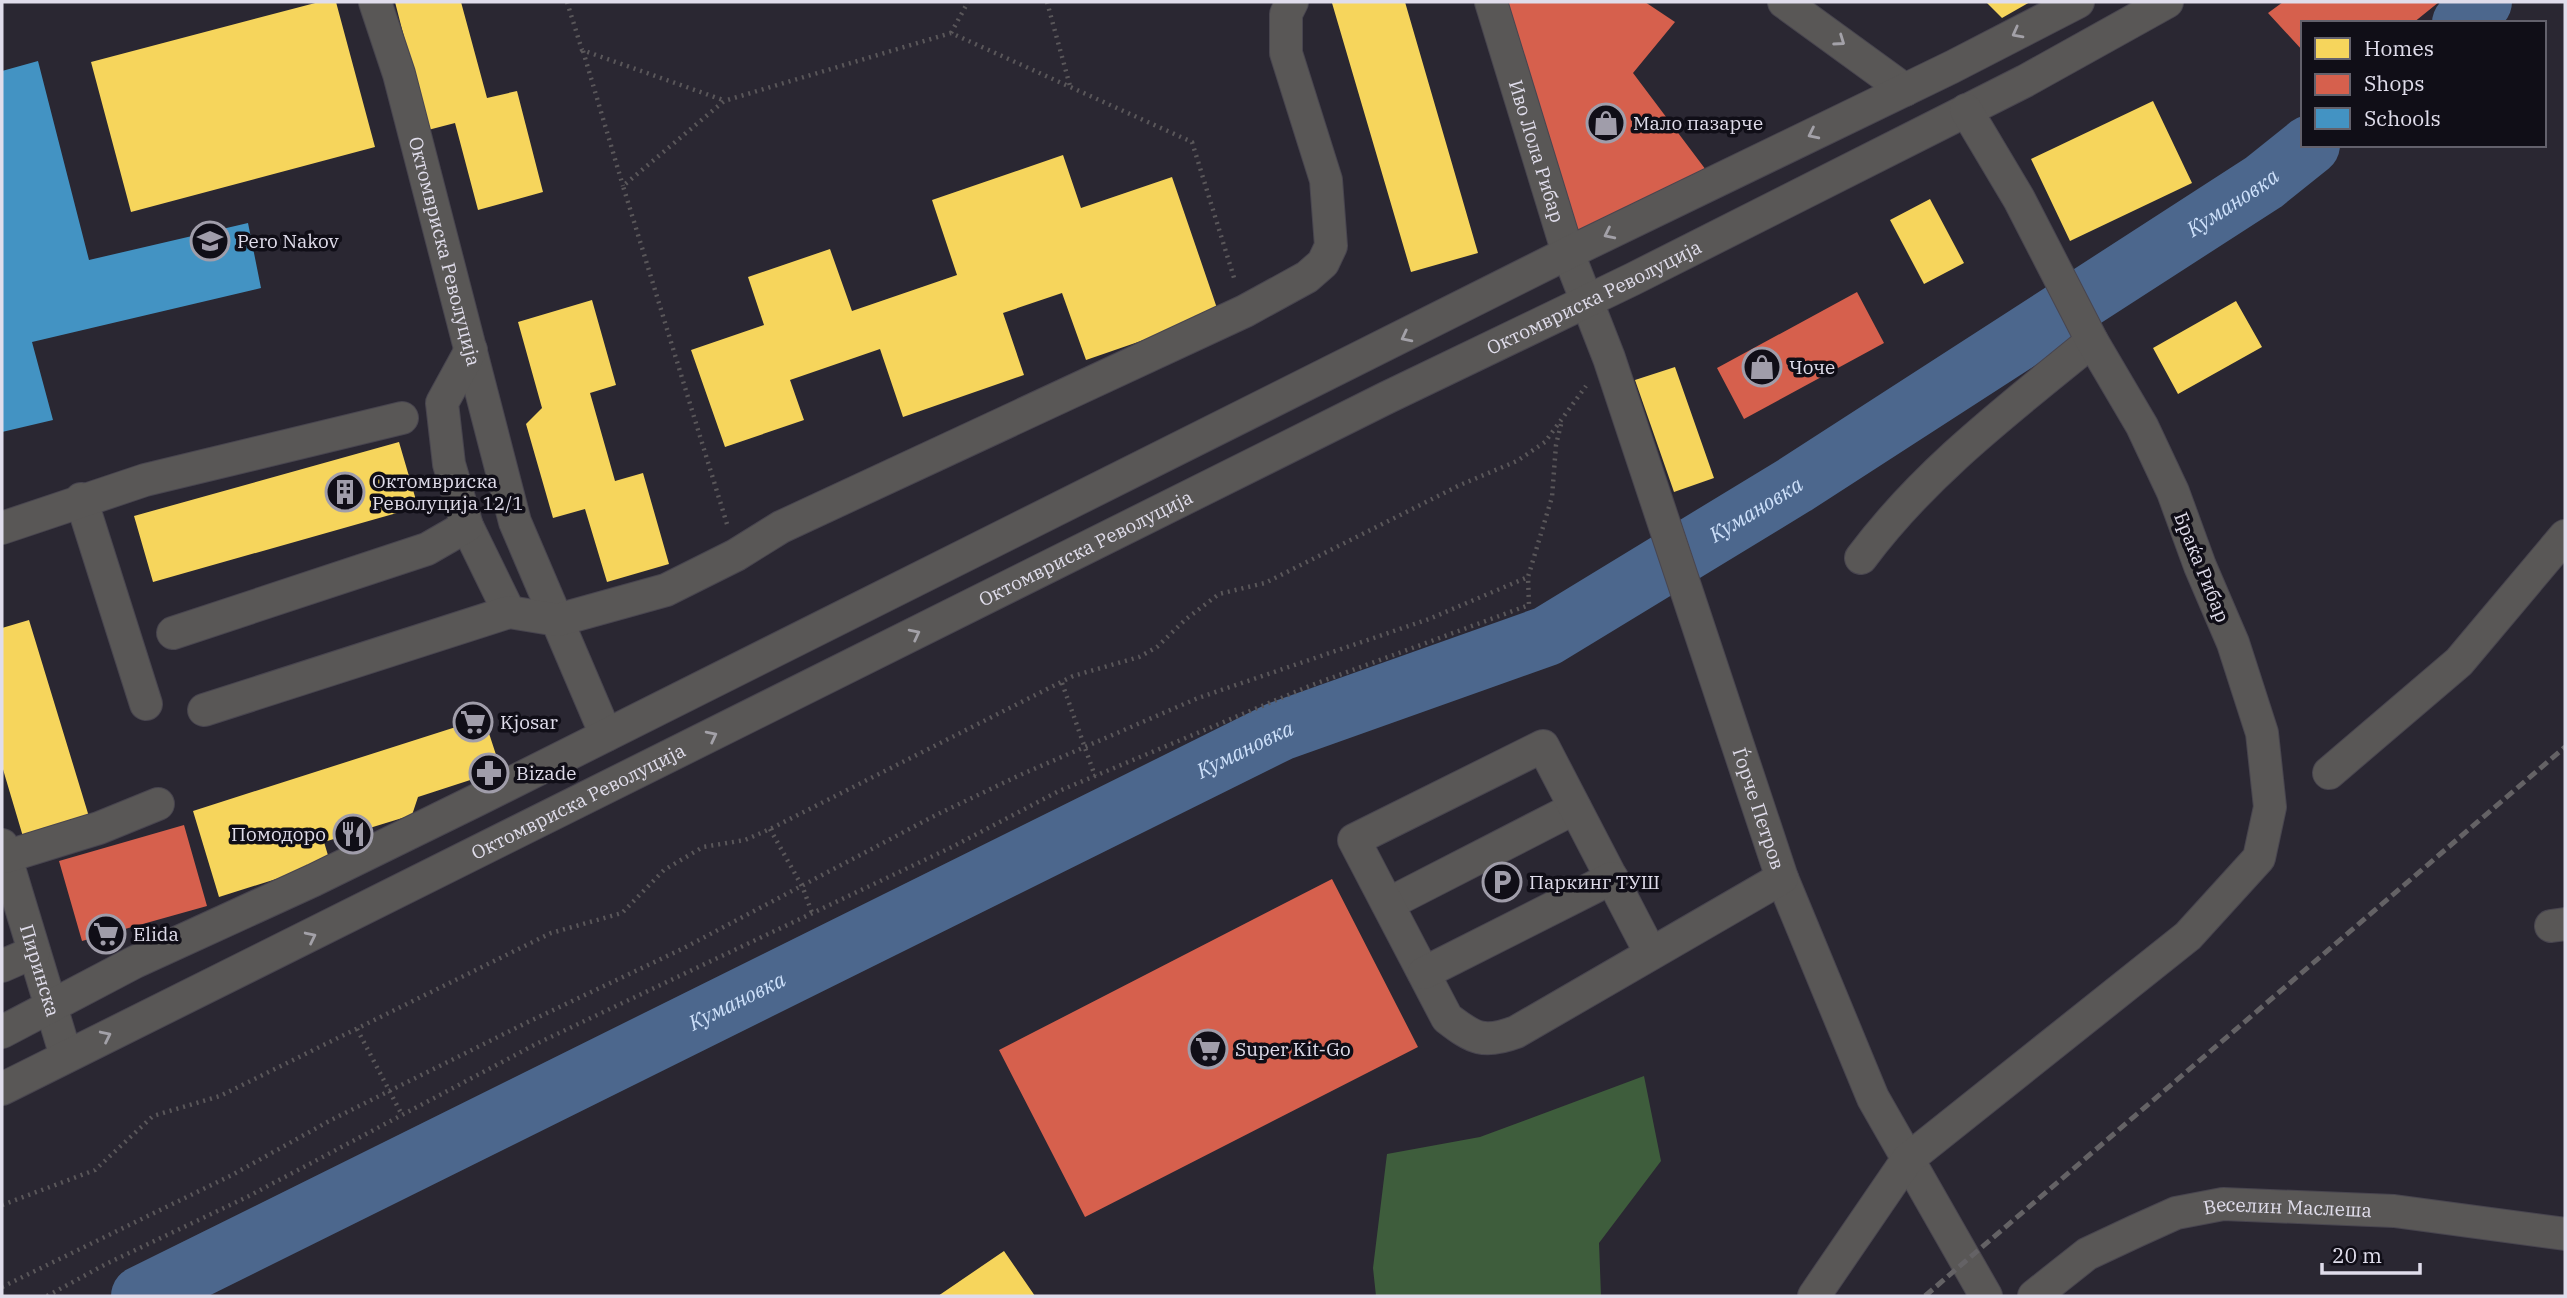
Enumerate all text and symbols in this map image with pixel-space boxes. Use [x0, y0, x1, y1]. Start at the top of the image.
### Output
legend [2301, 21, 2546, 147]
one-way arrow [2012, 25, 2024, 39]
one-way arrow [1832, 33, 1845, 45]
text: Homes [2364, 34, 2434, 62]
text: Shops [2364, 69, 2424, 97]
street label: Иво Лола Рибар [1504, 77, 1570, 225]
shop icon: Мало пазарче [1585, 102, 1627, 144]
text: Schools [2364, 104, 2441, 132]
place label: Мало пазарче [1633, 111, 1763, 135]
one-way arrow [1808, 126, 1820, 140]
street label: Октомвриска Револуција [404, 134, 486, 369]
water label: Кумановка [2180, 161, 2285, 243]
school or university icon: Pero Nakov [189, 220, 231, 262]
one-way arrow [1604, 225, 1616, 239]
place label: Pero Nakov [237, 229, 340, 253]
street label: Октомвриска Револуција [1483, 234, 1705, 360]
one-way arrow [1401, 328, 1413, 342]
shop icon: Чоче [1741, 346, 1783, 388]
place label: Чоче [1789, 355, 1835, 379]
place label: Октомвриска Револуција 12/1 [372, 469, 524, 515]
water label: Кумановка [1703, 470, 1808, 549]
building icon: Октомвриска Револуција 12/1 [324, 471, 366, 513]
street label: Октомвриска Револуција [974, 485, 1196, 612]
street label: Браќа Рибар [2169, 508, 2235, 626]
one-way arrow [908, 629, 920, 643]
supermarket icon: Kjosar [452, 701, 494, 743]
place label: Kjosar [500, 710, 559, 734]
water label: Кумановка [1191, 713, 1297, 785]
one-way arrow [704, 731, 717, 745]
street label: Октомвриска Револуција [467, 738, 689, 865]
street label: Ѓорче Петров [1727, 745, 1790, 872]
pharmacy icon: Bizade [468, 752, 510, 794]
place label: Bizade [516, 761, 576, 785]
restaurant icon: Помодоро [332, 813, 374, 855]
place label: Помодоро [231, 822, 326, 846]
parking icon: Паркинг ТУШ [1481, 861, 1523, 903]
place label: Паркинг ТУШ [1529, 870, 1660, 894]
supermarket icon: Elida [85, 913, 127, 955]
street label: Пиринска [15, 921, 65, 1020]
place label: Elida [133, 922, 179, 946]
one-way arrow [304, 931, 316, 945]
water label: Кумановка [683, 964, 790, 1037]
supermarket icon: Super Kit-Go [1187, 1028, 1229, 1070]
one-way arrow [99, 1031, 111, 1045]
place label: Super Kit-Go [1235, 1037, 1351, 1061]
street label: Веселин Маслеша [2201, 1192, 2372, 1222]
scale bar [2322, 1232, 2420, 1276]
text: 20 m [2332, 1241, 2382, 1269]

